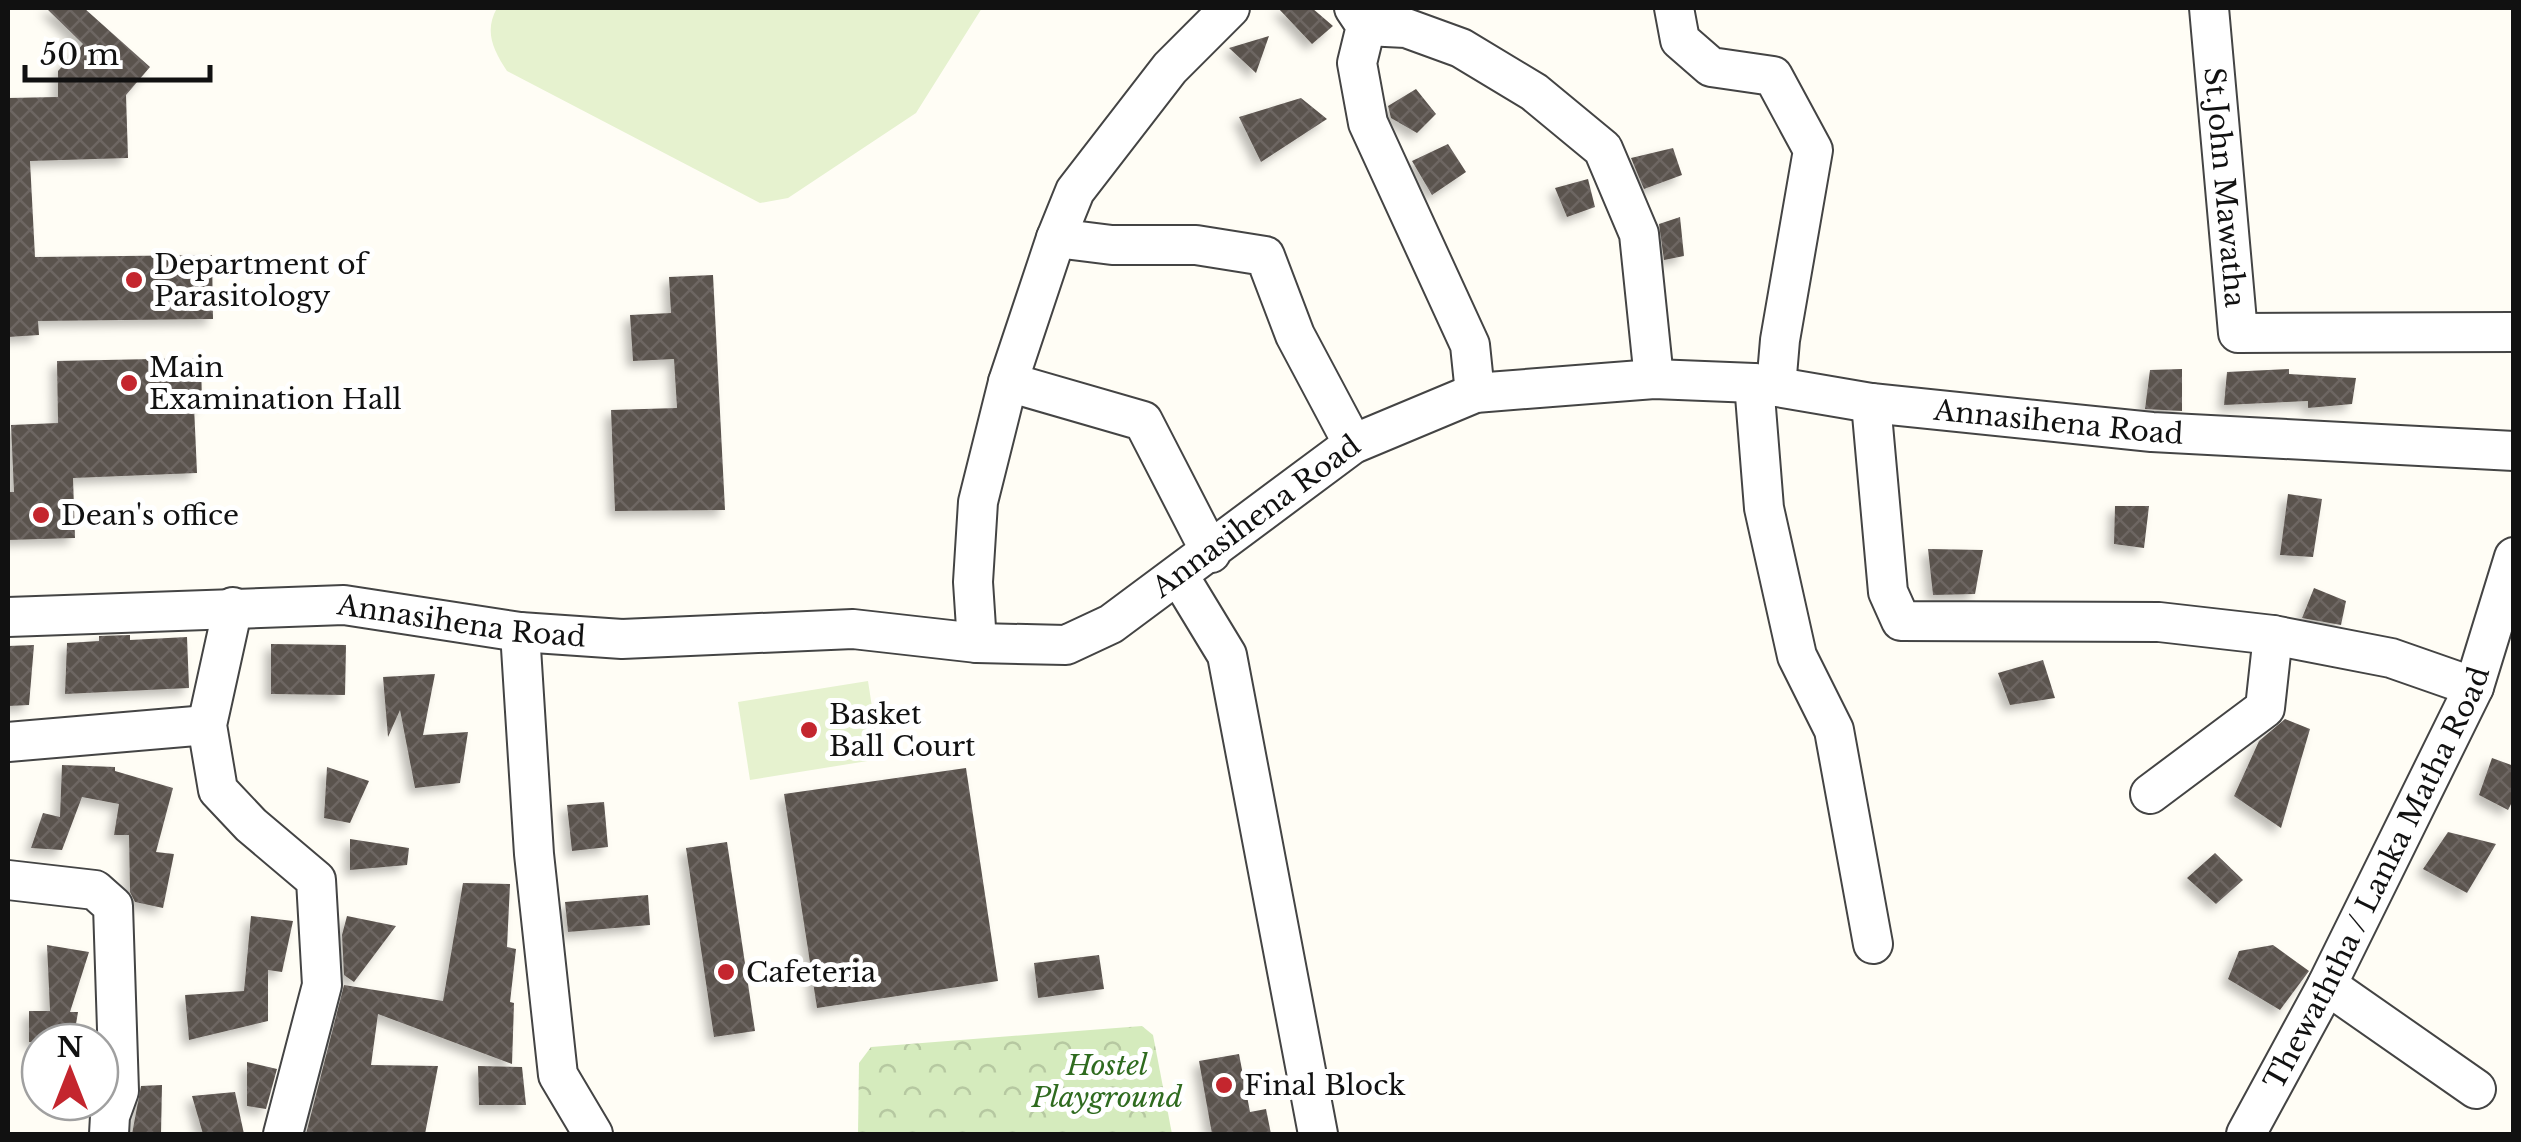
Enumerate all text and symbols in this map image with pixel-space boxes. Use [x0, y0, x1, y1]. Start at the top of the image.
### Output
scale bar [25, 20, 210, 82]
text: 50 m [40, 36, 119, 73]
street label: St.John Mawatha [2196, 66, 2253, 309]
place label: Department of Parasitology [154, 247, 371, 314]
marker: Department of Parasitology [123, 269, 145, 291]
place label: Main Examination Hall [149, 350, 402, 417]
marker: Main Examination Hall [118, 372, 140, 394]
street label: Annasihena Road [1931, 392, 2184, 452]
street label: Annasihena Road [1145, 428, 1367, 606]
place label: Dean's office [61, 498, 239, 533]
marker: Dean's office [30, 504, 52, 526]
street label: Annasihena Road [334, 587, 587, 654]
street label: Thewaththa / Lanka Matha Road [2257, 662, 2497, 1095]
place label: Basket Ball Court [829, 697, 976, 764]
marker: Basket Ball Court [798, 719, 820, 741]
place label: Cafeteria [746, 955, 877, 990]
marker: Cafeteria [715, 961, 737, 983]
north arrow [20, 1022, 120, 1122]
text: N [57, 1030, 83, 1065]
park label: Hostel Playground [1031, 1048, 1183, 1115]
place label: Final Block [1244, 1068, 1406, 1103]
marker: Final Block [1213, 1074, 1235, 1096]

